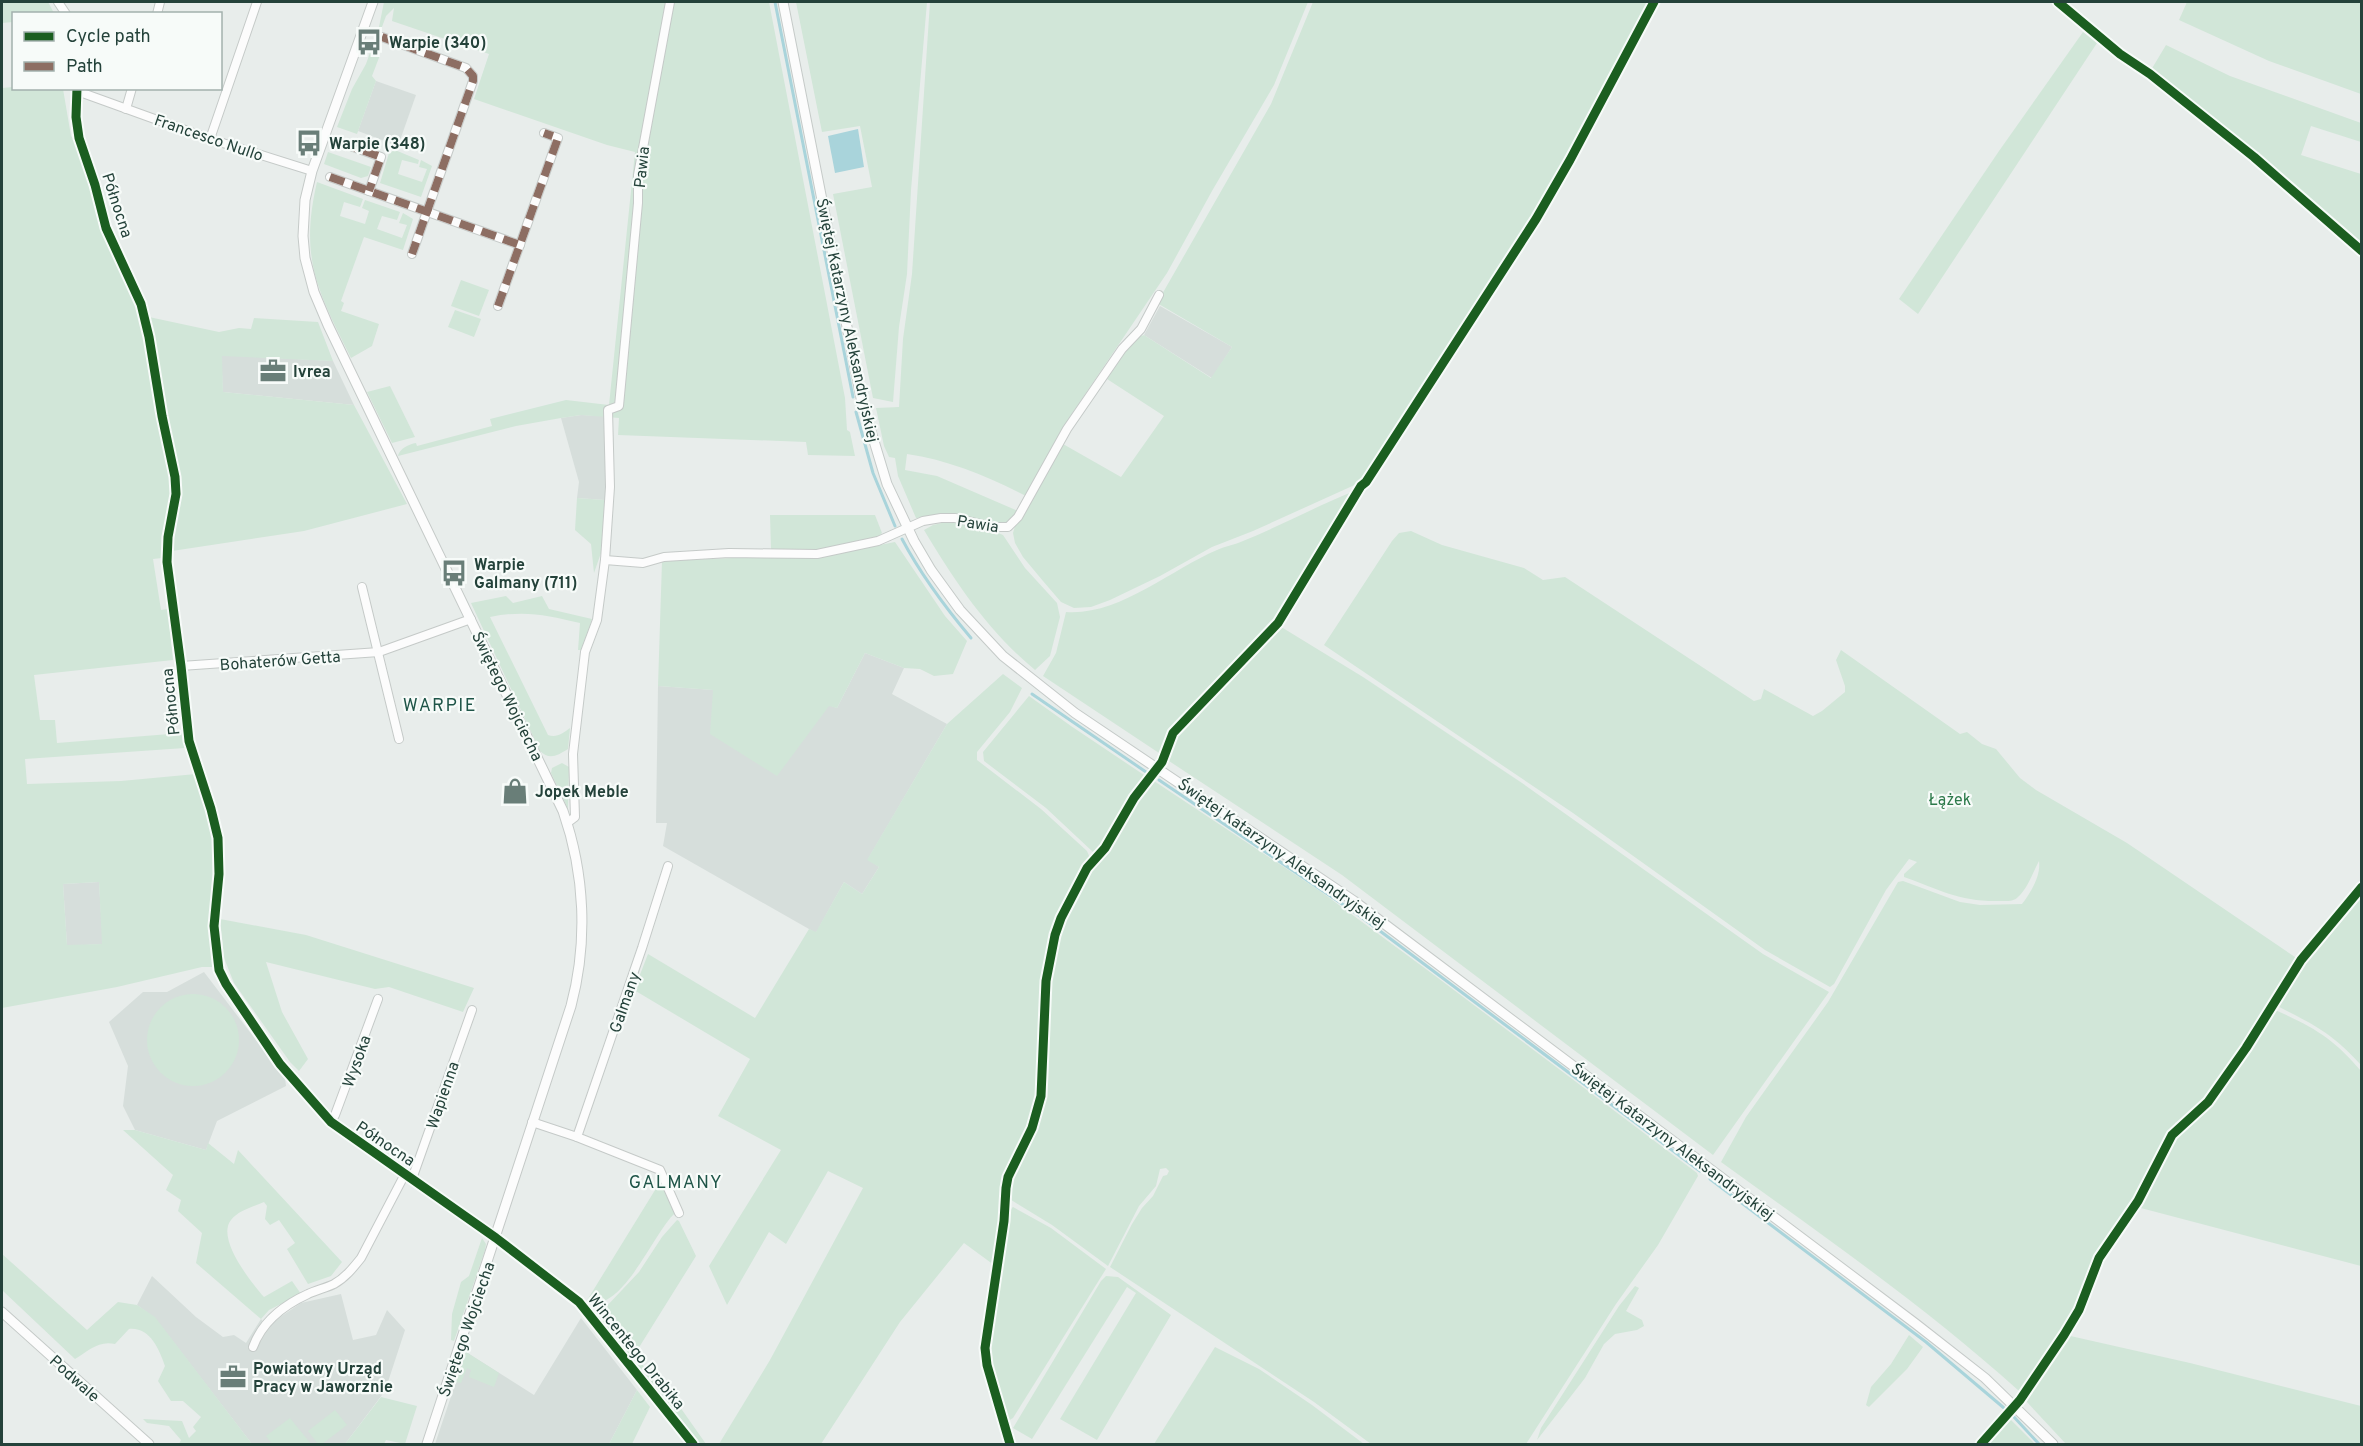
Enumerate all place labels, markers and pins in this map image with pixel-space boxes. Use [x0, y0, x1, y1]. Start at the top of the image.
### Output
bus stop icon: Warpie (340) [354, 27, 384, 57]
place label: Warpie (340) [389, 34, 486, 54]
bus stop icon: Warpie (348) [294, 128, 324, 158]
place label: Warpie (348) [329, 135, 426, 155]
office icon: Ivrea [258, 356, 288, 386]
place label: Ivrea [293, 363, 331, 383]
place label: Warpie Galmany (711) [474, 556, 577, 594]
bus stop icon: Warpie Galmany (711) [439, 558, 469, 588]
shop icon: Jopek Meble [500, 776, 530, 806]
place label: Jopek Meble [535, 783, 629, 803]
place label: Powiatowy Urząd Pracy w Jaworznie [253, 1360, 393, 1398]
office icon: Powiatowy Urząd Pracy w Jaworznie [218, 1362, 248, 1392]

